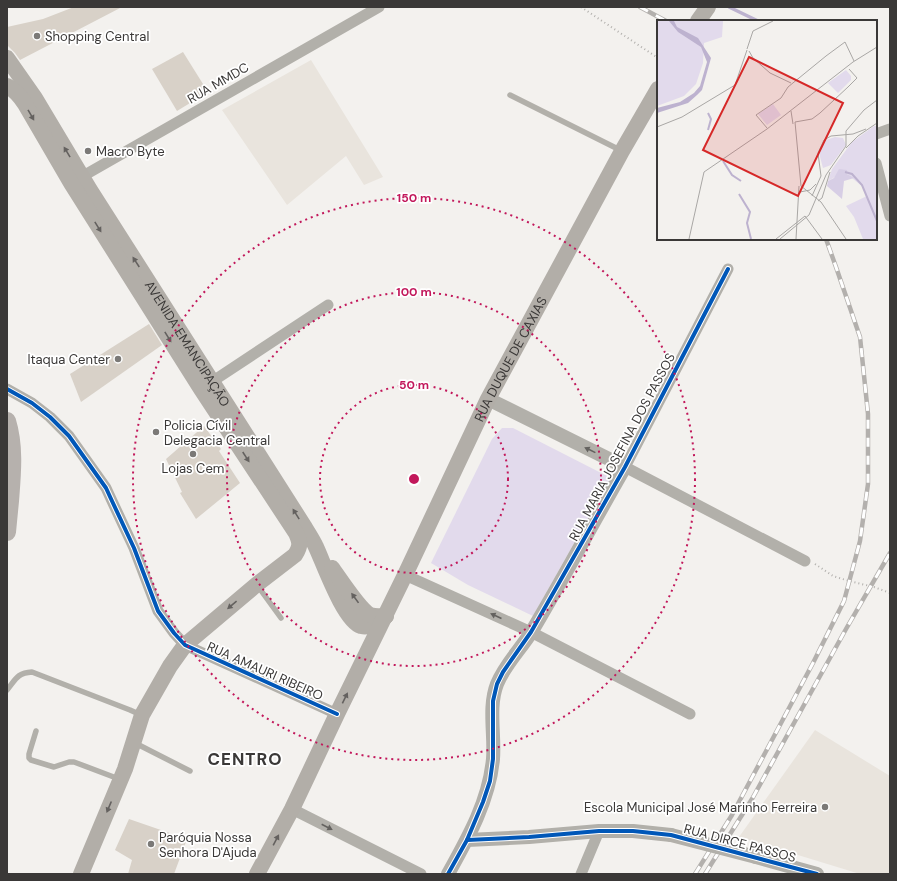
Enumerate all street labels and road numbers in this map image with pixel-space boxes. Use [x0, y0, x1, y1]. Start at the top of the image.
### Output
street label: RUA MMDC [184, 59, 252, 107]
street label: AVENIDA EMANCIPAÇÃO [141, 277, 234, 410]
street label: RUA DUQUE DE CAXIAS [470, 293, 550, 424]
street label: RUA MARIA JOSEFINA DOS PASSOS [565, 350, 679, 544]
street label: RUA AMAURI RIBEIRO [204, 638, 326, 704]
street label: RUA DIRCE PASSOS [682, 820, 798, 866]

